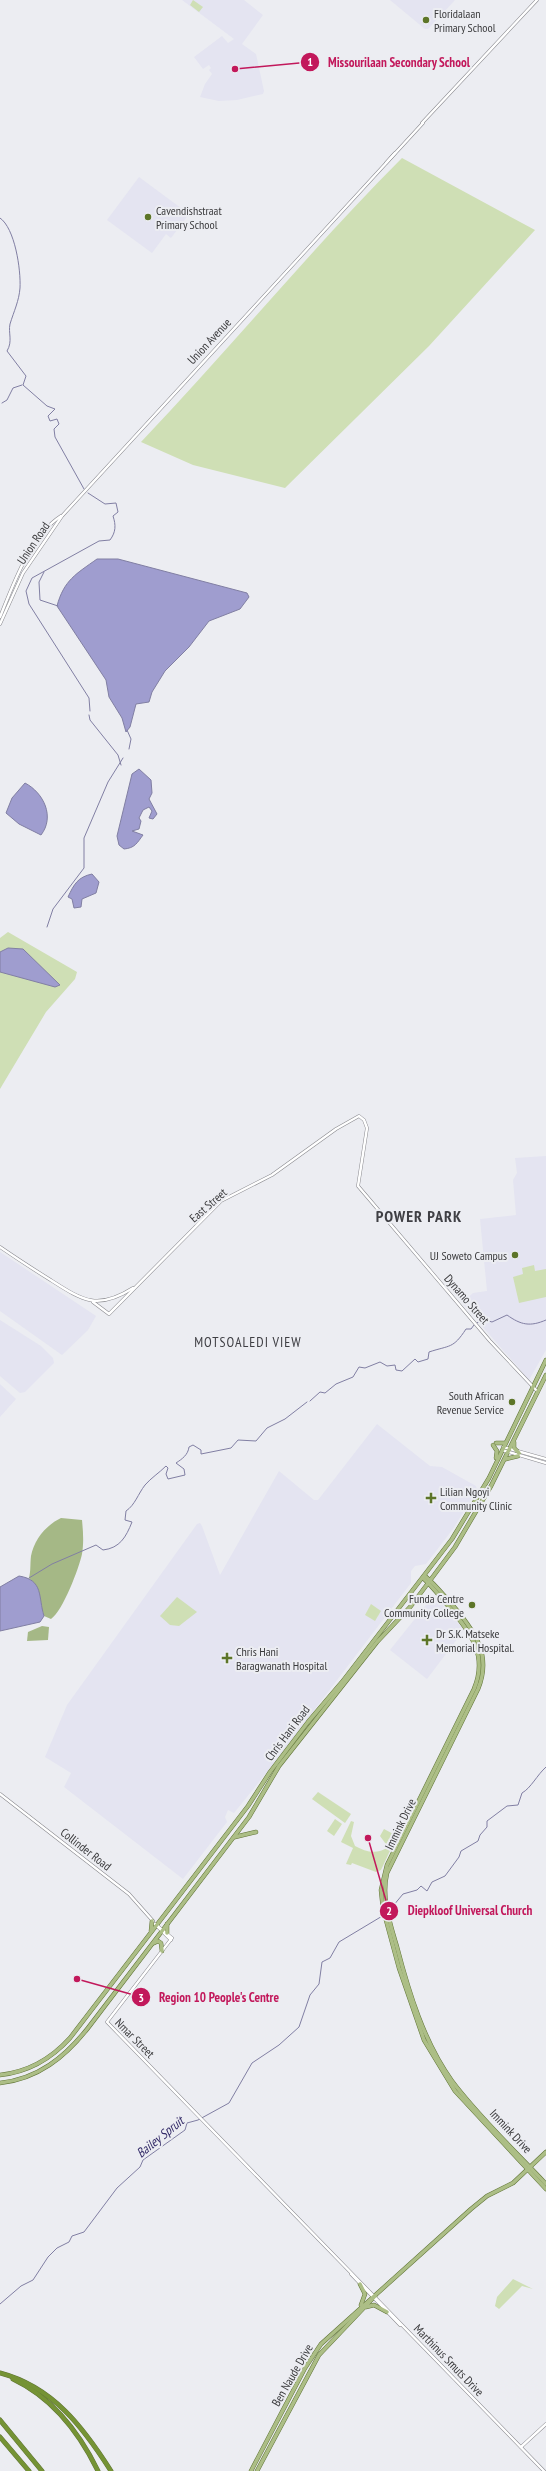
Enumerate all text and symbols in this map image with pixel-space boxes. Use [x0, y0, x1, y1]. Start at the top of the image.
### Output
place label: Floridalaan Primary School [434, 6, 496, 35]
marker: Floridalaan Primary School [421, 15, 431, 25]
callout: Missourilaan Secondary School [300, 50, 478, 75]
text: 1 [307, 54, 313, 69]
text: Missourilaan Secondary School [328, 54, 471, 71]
place label: Cavendishstraat Primary School [156, 203, 222, 232]
marker: Cavendishstraat Primary School [143, 212, 153, 222]
street label: Union Avenue [184, 315, 234, 367]
street label: Union Road [13, 519, 53, 567]
street label: East Street [186, 1184, 230, 1225]
district label: POWER PARK [376, 1206, 462, 1226]
place label: UJ Soweto Campus [430, 1248, 507, 1263]
marker: UJ Soweto Campus [510, 1250, 520, 1260]
street label: Dynamo Street [441, 1271, 493, 1328]
district label: MOTSOALEDI VIEW [194, 1333, 302, 1351]
place label: South African Revenue Service [437, 1388, 504, 1417]
marker: South African Revenue Service [507, 1397, 517, 1407]
place label: Lilian Ngoyi Community Clinic [440, 1484, 513, 1513]
marker: Lilian Ngoyi Community Clinic [425, 1492, 437, 1504]
place label: Funda Centre Community College [384, 1591, 464, 1620]
marker: Funda Centre Community College [467, 1600, 477, 1610]
place label: Dr S.K. Matseke Memorial Hospital. [436, 1626, 514, 1655]
marker: Dr S.K. Matseke Memorial Hospital. [421, 1634, 433, 1646]
place label: Chris Hani Baragwanath Hospital [236, 1644, 327, 1673]
marker: Chris Hani Baragwanath Hospital [221, 1652, 233, 1664]
street label: Chris Hani Road [261, 1702, 313, 1764]
street label: Immink Drive [381, 1796, 419, 1852]
street label: Collinder Road [58, 1825, 114, 1873]
callout: Diepkloof Universal Church [379, 1898, 540, 1923]
text: Diepkloof Universal Church [408, 1902, 532, 1919]
text: 2 [386, 1903, 392, 1918]
callout: Region 10 People's Centre [131, 1985, 287, 2010]
text: Region 10 People's Centre [159, 1989, 279, 2006]
text: 3 [138, 1990, 144, 2005]
street label: Nmar Street [112, 2015, 158, 2061]
street label: Immink Drive [487, 2106, 535, 2156]
water label: Bailey Spruit [133, 2112, 188, 2161]
street label: Marthinus Smuts Drive [411, 2321, 487, 2399]
street label: Ben Naude Drive [268, 2341, 316, 2409]

